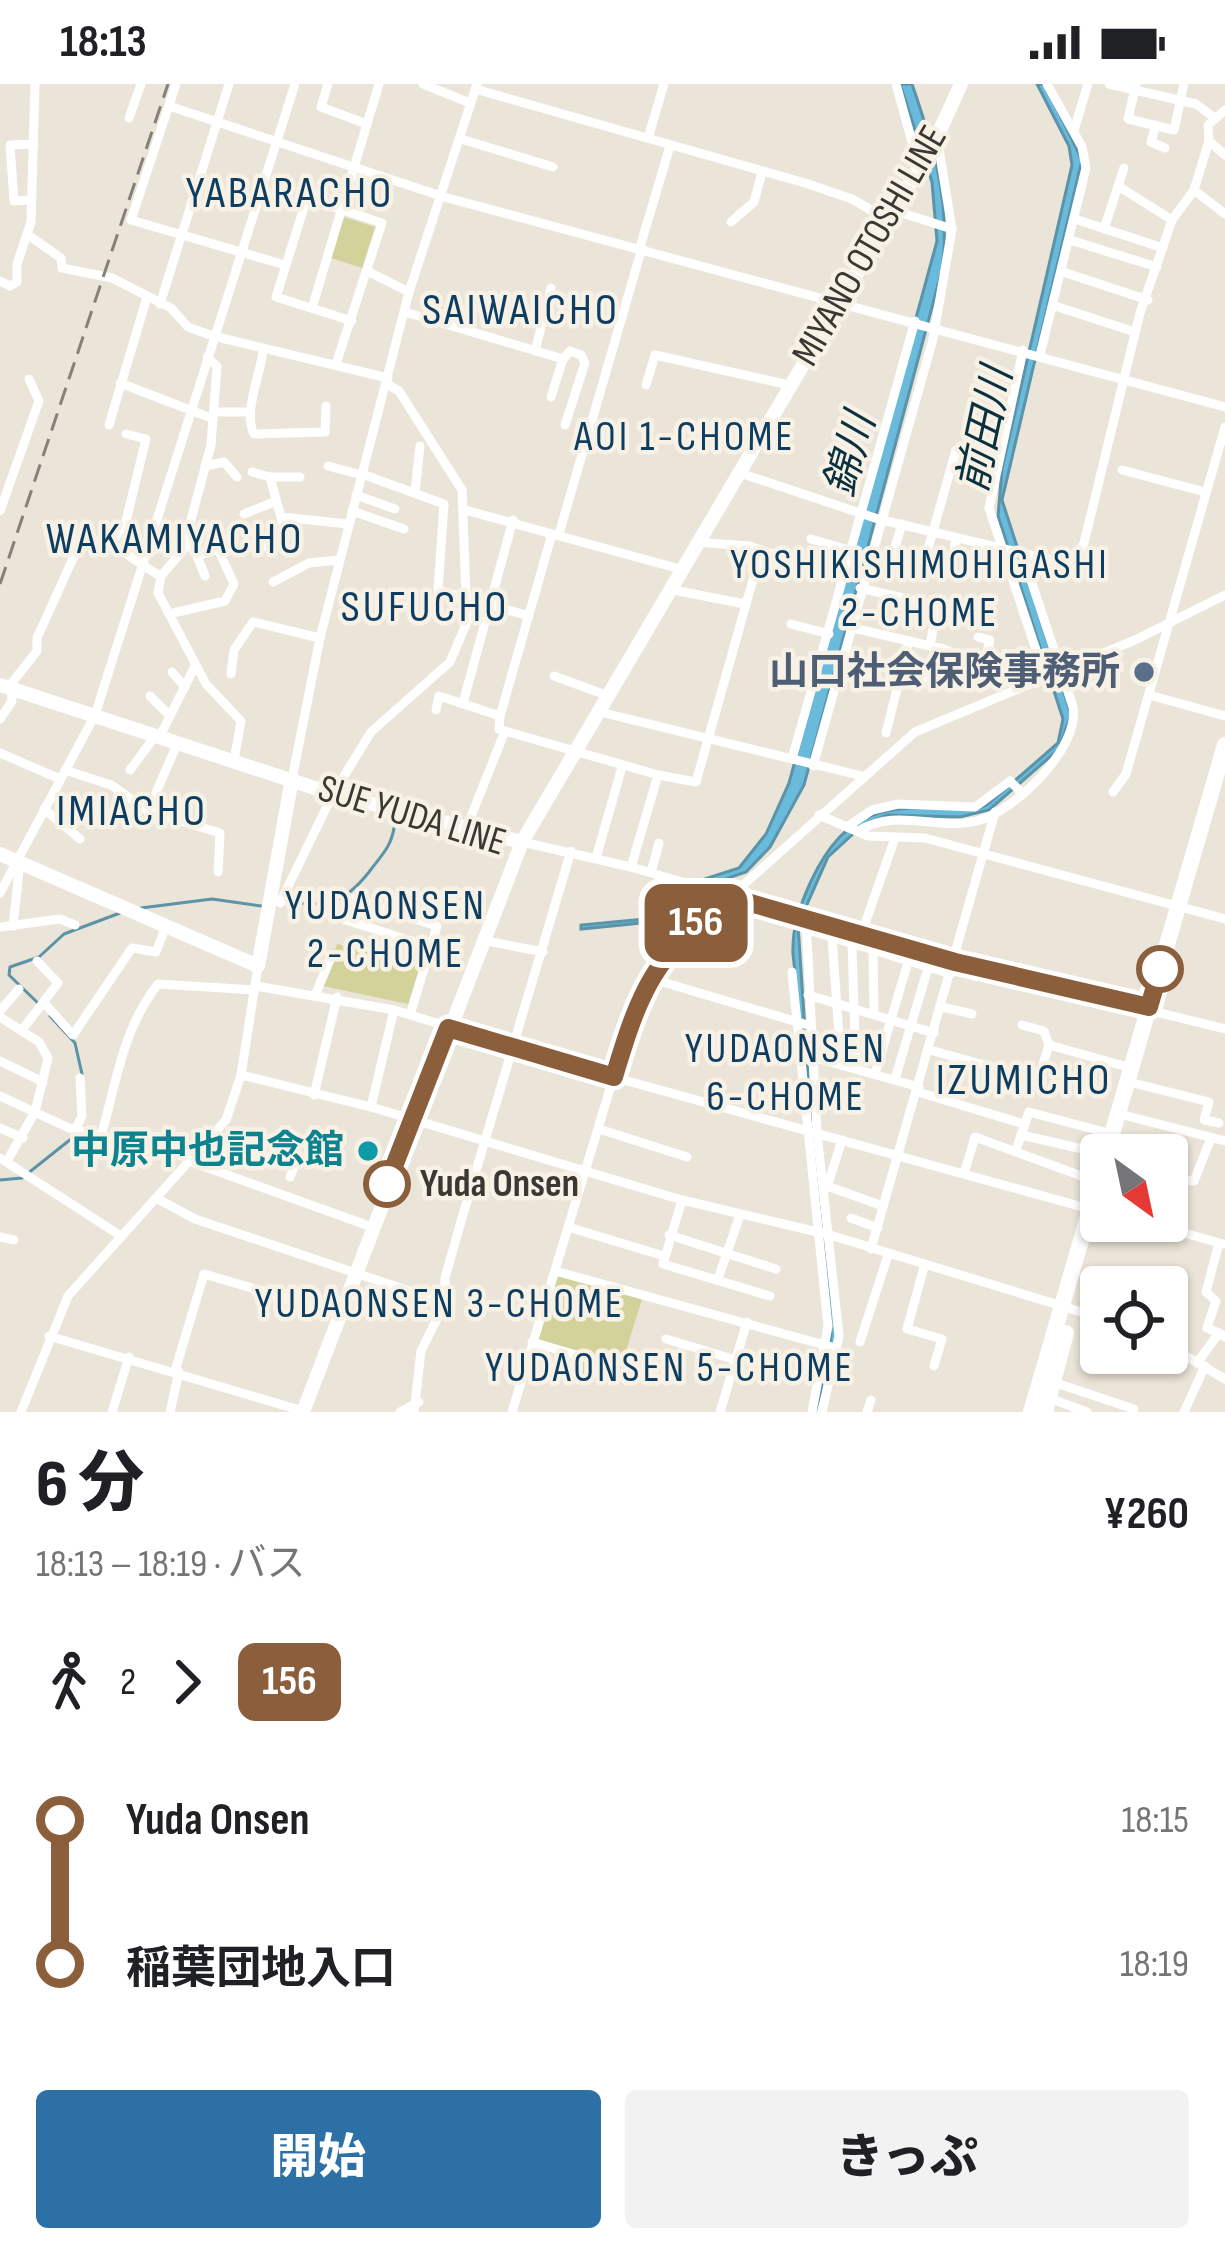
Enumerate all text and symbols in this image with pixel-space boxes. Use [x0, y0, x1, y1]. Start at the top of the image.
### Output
text: 18:13 [60, 15, 147, 70]
street label: MIYANO OTOSHI LINE [782, 118, 958, 374]
district label: YABARACHO [186, 166, 394, 221]
district label: SAIWAICHO [422, 283, 620, 338]
water label: 前田川 [948, 359, 1025, 497]
water label: 錦川 [815, 404, 888, 502]
district label: AOI 1-CHOME [573, 412, 796, 463]
district label: WAKAMIYACHO [46, 512, 304, 567]
district label: YOSHIKISHIMOHIGASHI 2-CHOME [730, 540, 1110, 639]
district label: SUFUCHO [340, 580, 510, 635]
place label: 山口社会保険事務所 [769, 649, 1120, 696]
marker: 山口社会保険事務所 [1131, 659, 1157, 685]
street label: SUE YUDA LINE [313, 765, 511, 867]
district label: IMIACHO [56, 784, 208, 839]
district label: YUDAONSEN 2-CHOME [285, 881, 487, 980]
line badge: 156 [627, 884, 765, 962]
text: 156 [669, 897, 723, 948]
unlabelled marker [1138, 947, 1182, 991]
district label: YUDAONSEN 6-CHOME [685, 1024, 887, 1123]
district label: IZUMICHO [936, 1053, 1112, 1108]
place label: 中原中也記念館 [71, 1128, 344, 1175]
north arrow [1080, 1134, 1188, 1242]
map controls [1080, 1134, 1188, 1374]
marker: 中原中也記念館 [355, 1138, 381, 1164]
place label: Yuda Onsen [420, 1161, 579, 1208]
marker: Yuda Onsen [365, 1162, 409, 1206]
button: locate [1080, 1266, 1188, 1374]
district label: YUDAONSEN 3-CHOME [255, 1279, 625, 1330]
district label: YUDAONSEN 5-CHOME [485, 1343, 855, 1394]
text: 6 分 [36, 1446, 144, 1525]
text: ¥260 [1104, 1487, 1189, 1542]
text: 18:13 – 18:19 · バス [36, 1541, 305, 1588]
icon: walk [36, 1649, 102, 1715]
icon: forward [154, 1649, 220, 1715]
text: 156 [262, 1656, 317, 1707]
text: 2 [120, 1659, 136, 1706]
text: Yuda Onsen [126, 1793, 310, 1848]
text: 18:15 [1122, 1797, 1189, 1844]
text: 18:19 [1120, 1941, 1189, 1988]
text: 稲葉団地入口 [126, 1942, 396, 1997]
button: 開始 [36, 2090, 601, 2228]
button: きっぷ [625, 2090, 1189, 2228]

